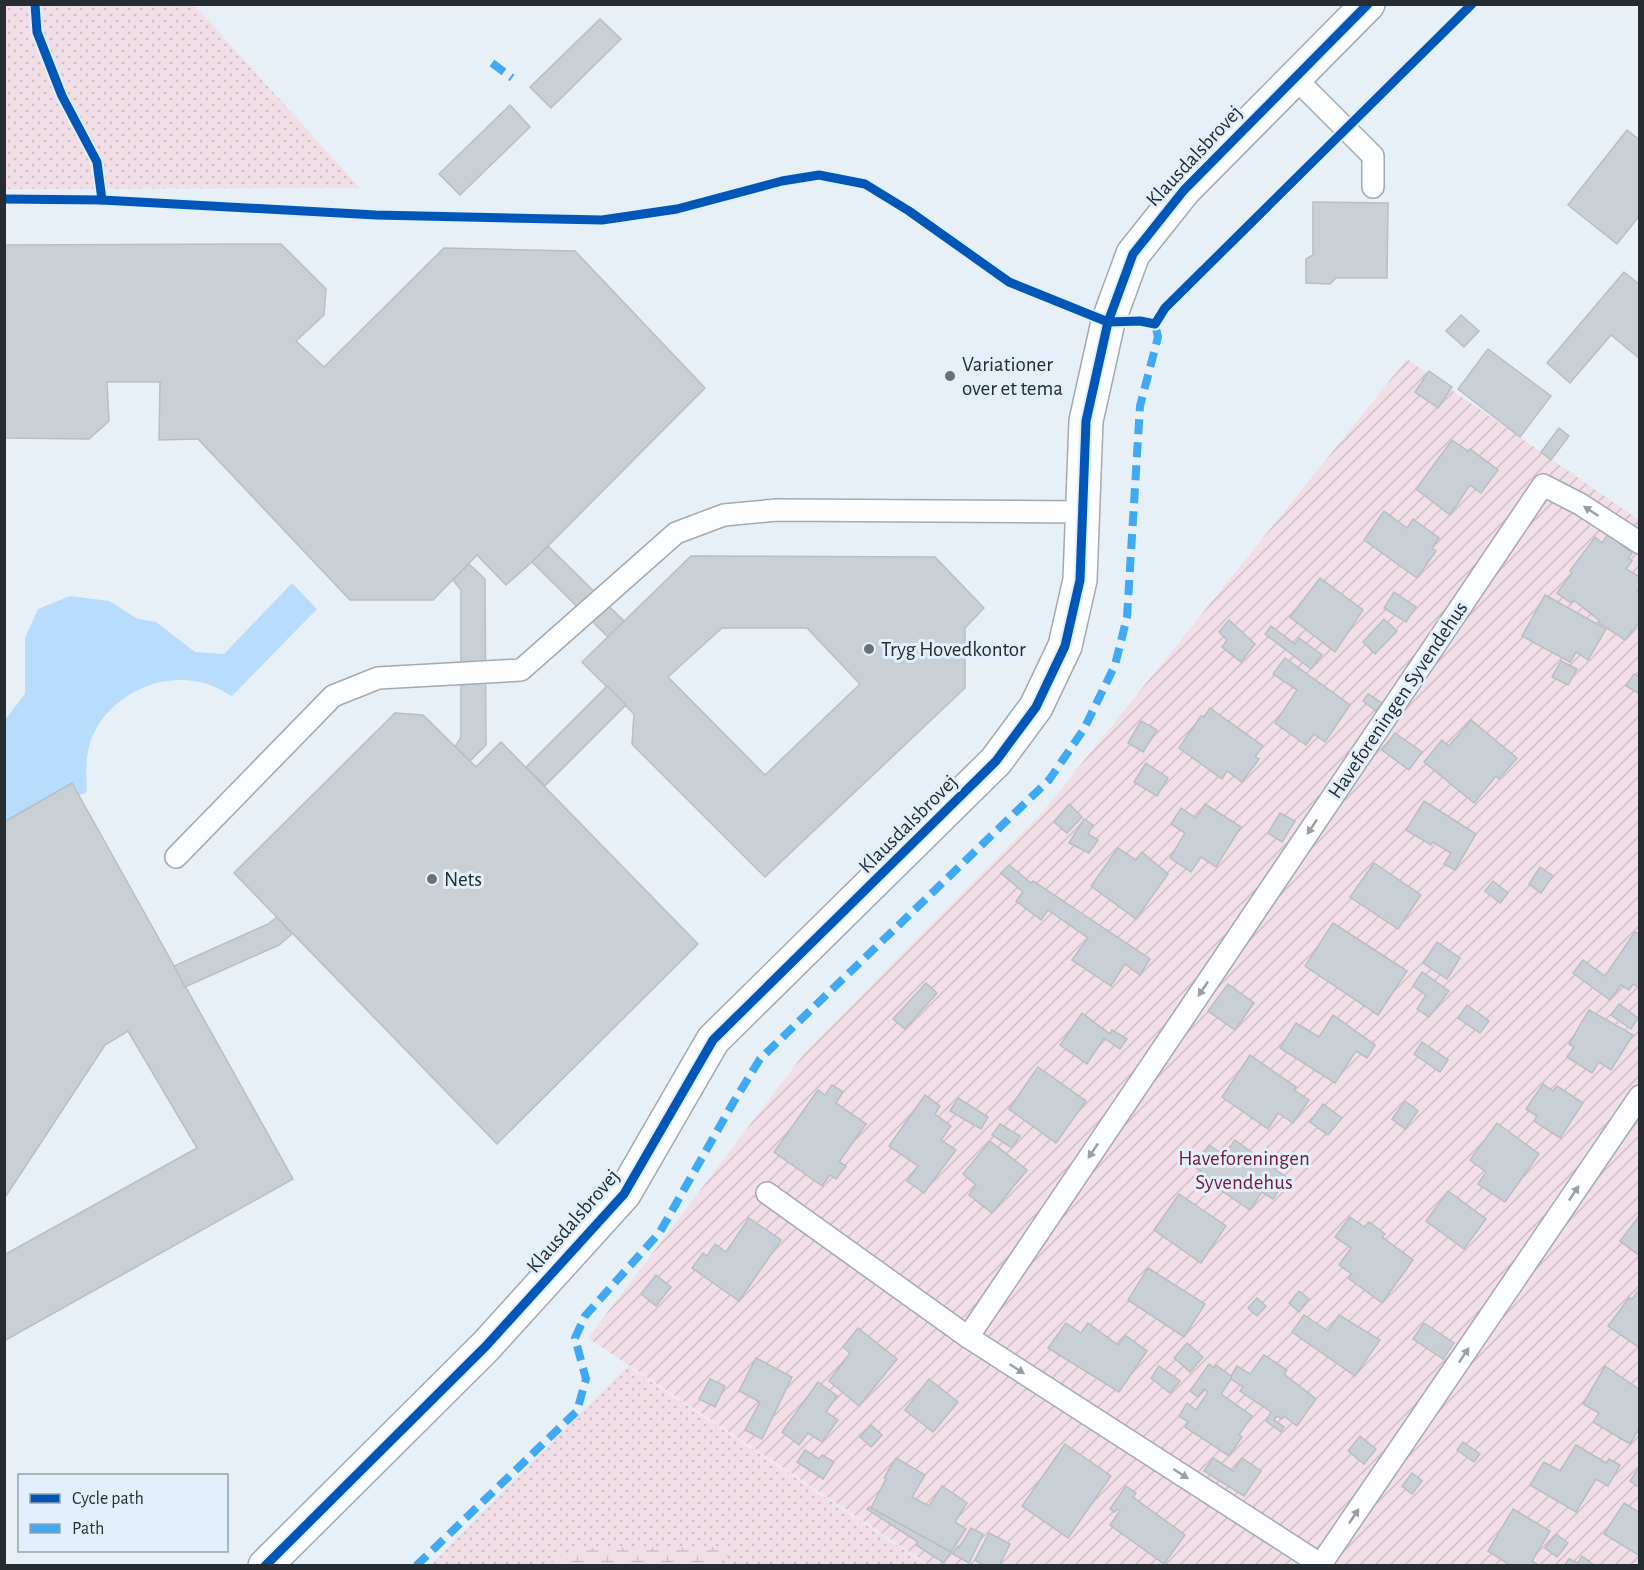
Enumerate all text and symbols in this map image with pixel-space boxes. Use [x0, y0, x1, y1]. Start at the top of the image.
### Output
street label: Klausdalsbrovej [1142, 101, 1246, 211]
place label: Variationer over et tema [962, 354, 1063, 399]
marker: Variationer over et tema [943, 369, 957, 383]
one-way arrow [1583, 505, 1599, 517]
street label: Haveforeningen Syvendehus [1324, 598, 1472, 802]
place label: Tryg Hovedkontor [881, 639, 1026, 660]
marker: Tryg Hovedkontor [862, 642, 876, 656]
street label: Klausdalsbrovej [855, 771, 961, 877]
one-way arrow [1306, 819, 1318, 835]
place label: Nets [444, 869, 482, 890]
marker: Nets [425, 872, 439, 886]
one-way arrow [1197, 981, 1208, 997]
one-way arrow [1088, 1142, 1099, 1159]
park label: Haveforeningen Syvendehus [1178, 1148, 1310, 1193]
street label: Klausdalsbrovej [523, 1165, 623, 1277]
one-way arrow [1568, 1186, 1580, 1202]
one-way arrow [1458, 1347, 1470, 1363]
one-way arrow [1009, 1363, 1025, 1374]
one-way arrow [1173, 1468, 1189, 1479]
legend [18, 1474, 228, 1552]
text: Cycle path [72, 1490, 144, 1508]
one-way arrow [1348, 1508, 1359, 1524]
text: Path [72, 1520, 104, 1538]

